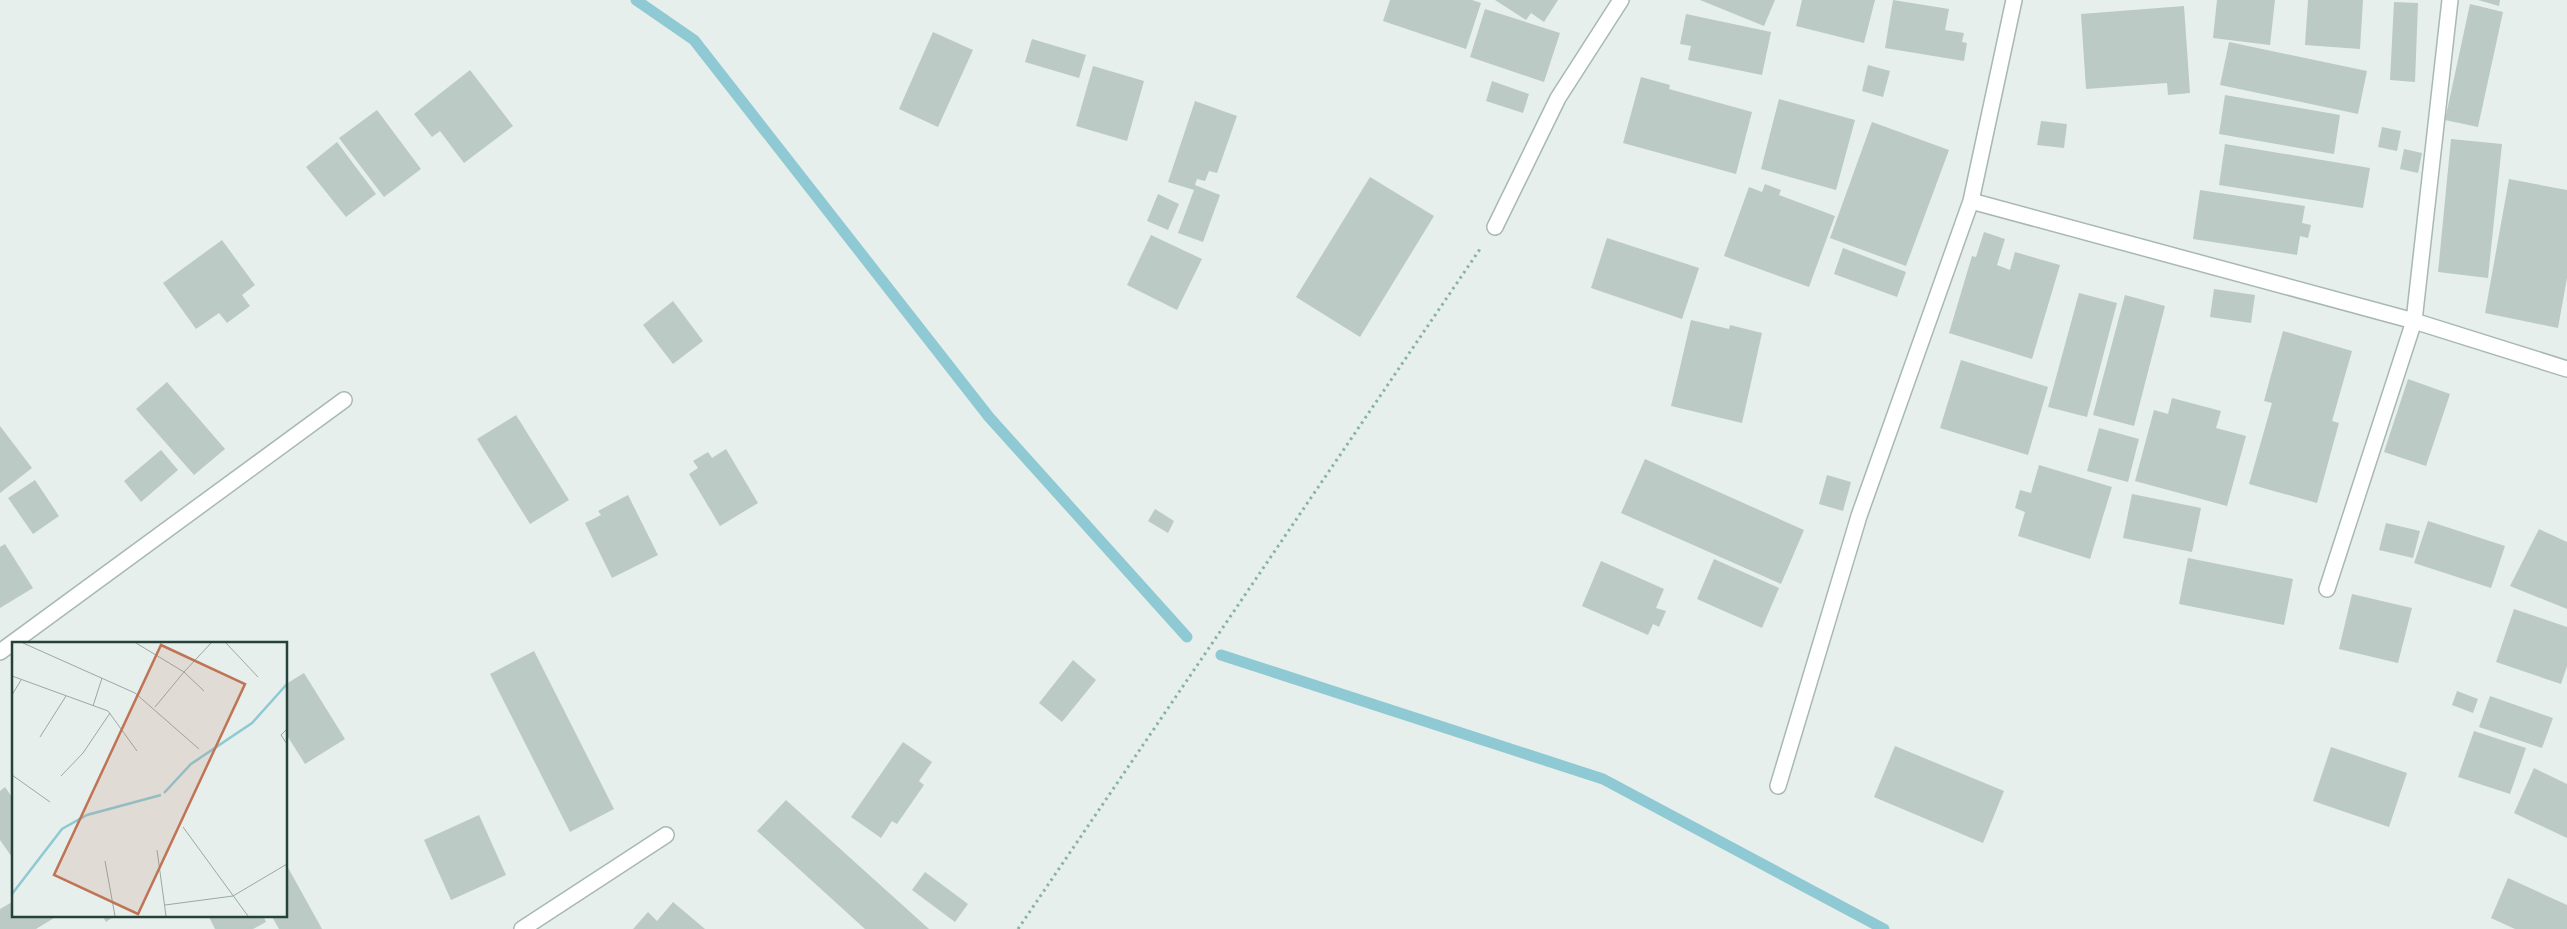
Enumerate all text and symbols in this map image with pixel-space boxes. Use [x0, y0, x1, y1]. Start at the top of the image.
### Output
inset map [12, 642, 288, 916]

